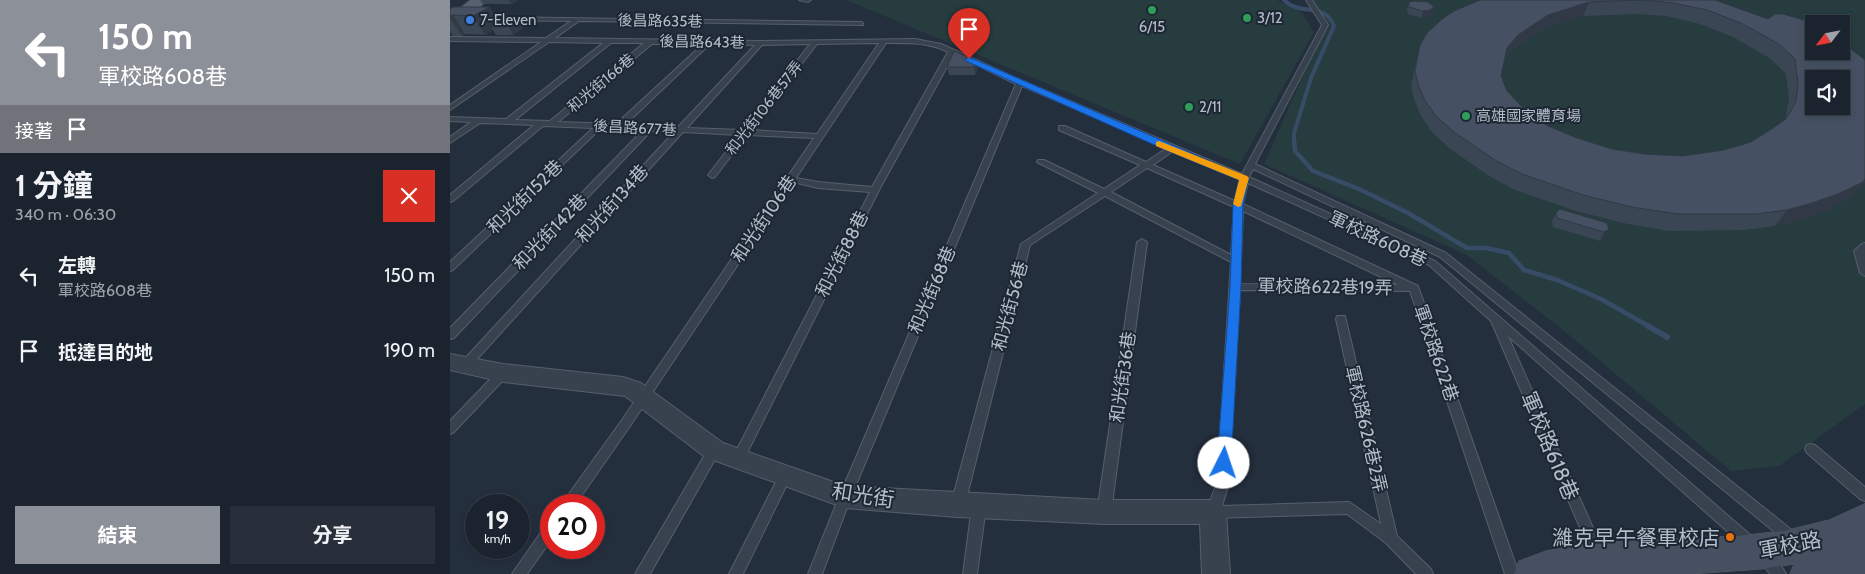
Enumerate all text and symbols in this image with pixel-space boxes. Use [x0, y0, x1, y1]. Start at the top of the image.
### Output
marker: 6/15 [1146, 4, 1158, 16]
pin [948, 8, 990, 59]
place label: 3/12 [1257, 9, 1283, 27]
place label: 7-Eleven [480, 11, 536, 29]
street label: 後昌路635巷 [617, 11, 703, 31]
marker: 3/12 [1241, 12, 1253, 24]
marker: 7-Eleven [464, 14, 476, 26]
text: 150 m [98, 15, 193, 58]
icon: arrive [955, 15, 983, 43]
north arrow [1805, 15, 1850, 60]
map controls [1805, 15, 1850, 115]
place label: 6/15 [1139, 18, 1165, 36]
icon: left [15, 20, 80, 85]
street label: 後昌路643巷 [659, 32, 745, 52]
street label: 和光街166巷 [564, 50, 638, 116]
street label: 和光街106巷57弄 [722, 57, 806, 159]
text: 軍校路608巷 [98, 63, 227, 90]
button: sound [1805, 70, 1850, 115]
place label: 2/11 [1199, 98, 1222, 116]
marker: 2/11 [1183, 101, 1195, 113]
place label: 高雄國家體育場 [1476, 107, 1581, 125]
marker: 高雄國家體育場 [1460, 110, 1472, 122]
icon: arrive [63, 115, 91, 143]
street label: 後昌路677巷 [593, 117, 677, 139]
text: 接著 [15, 120, 53, 143]
street label: 和光街152巷 [482, 155, 568, 239]
street label: 和光街134巷 [571, 160, 653, 248]
text: 1 分鐘 [15, 167, 93, 204]
button: close [383, 170, 435, 222]
street label: 和光街106巷 [727, 171, 801, 267]
street label: 和光街142巷 [508, 189, 592, 275]
text: 340 m · 06:30 [15, 205, 116, 224]
street label: 和光街88巷 [811, 207, 873, 301]
street label: 軍校路608巷 [1325, 207, 1431, 271]
street label: 和光街68巷 [904, 243, 960, 337]
text: 左轉 [58, 254, 96, 277]
street label: 和光街56巷 [987, 259, 1033, 353]
icon: left [15, 262, 43, 290]
text: 150 m [384, 264, 435, 287]
street label: 軍校路622巷19弄 [1257, 275, 1393, 299]
text: 軍校路608巷 [58, 281, 152, 300]
street label: 軍校路622巷 [1409, 302, 1463, 404]
street label: 和光街36巷 [1106, 330, 1140, 424]
icon: arrive [15, 337, 43, 365]
text: 190 m [384, 339, 435, 362]
text: 抵達目的地 [58, 341, 153, 364]
street label: 軍校路626巷2弄 [1341, 364, 1391, 494]
street label: 軍校路618巷 [1516, 388, 1584, 504]
position arrow [1197, 436, 1249, 488]
street label: 和光街 [830, 478, 896, 512]
speed limit sign: 20 [540, 494, 605, 559]
text: 19 [486, 505, 509, 535]
button: 結束 [15, 506, 220, 564]
button: 分享 [230, 506, 435, 564]
place label: 濰克早午餐軍校店 [1552, 525, 1720, 550]
street label: 軍校路 [1757, 527, 1823, 563]
text: km/h [484, 531, 511, 546]
marker: 濰克早午餐軍校店 [1724, 531, 1736, 543]

